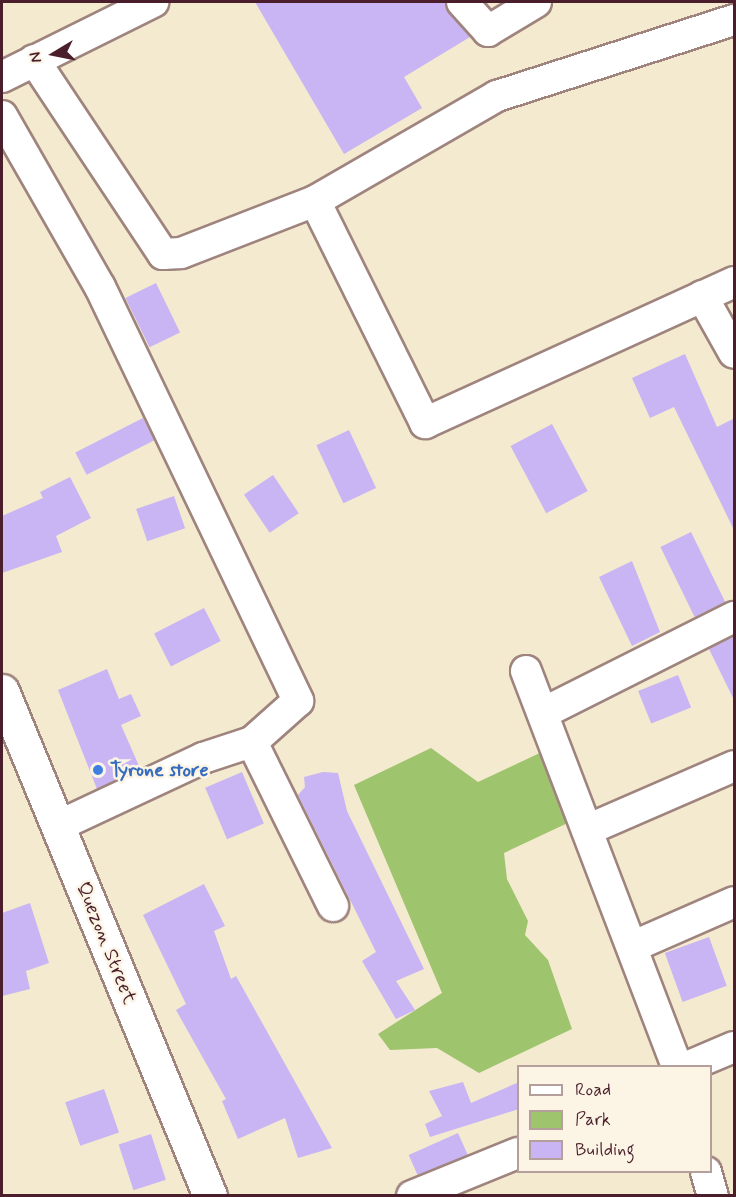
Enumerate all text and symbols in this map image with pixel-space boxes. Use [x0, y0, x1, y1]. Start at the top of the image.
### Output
north arrow [24, 24, 84, 84]
text: N [25, 50, 47, 64]
place label: Tyrone store [110, 758, 208, 782]
marker: Tyrone store [91, 763, 105, 777]
street label: Quezon Street [71, 878, 141, 1008]
legend [517, 1065, 712, 1173]
text: Road [575, 1078, 611, 1102]
text: Park [575, 1108, 611, 1132]
text: Building [575, 1138, 635, 1162]

